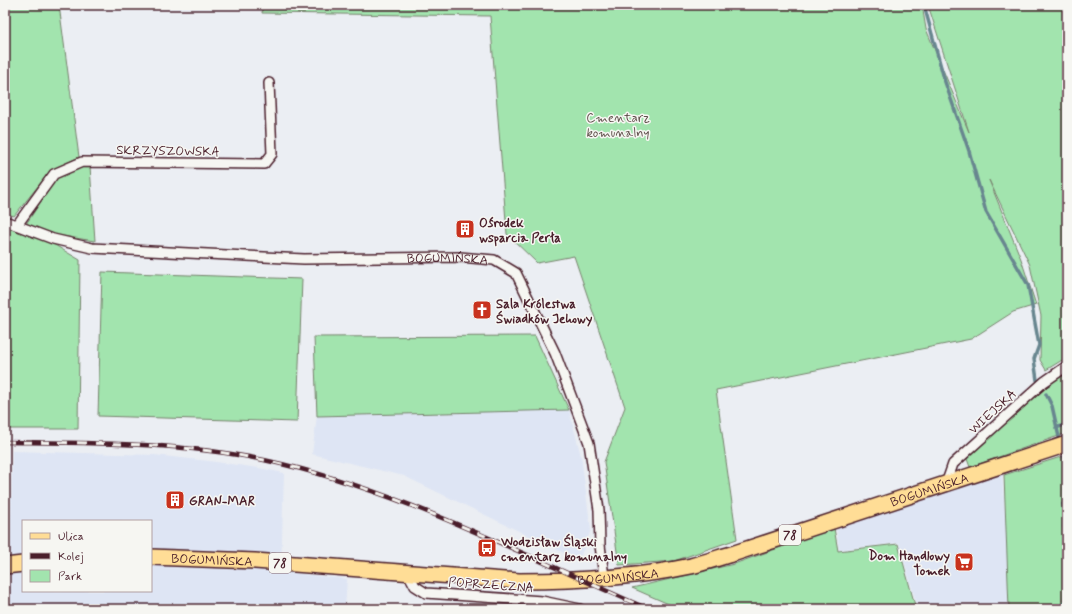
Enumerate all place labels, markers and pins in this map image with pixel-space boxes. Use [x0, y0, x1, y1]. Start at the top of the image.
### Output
place label: Ośrodek wsparcia Perła [479, 215, 561, 247]
building icon: Ośrodek wsparcia Perła [454, 218, 476, 240]
place label: Sala Królestwa Świadków Jehowy [496, 296, 593, 328]
church icon: Sala Królestwa Świadków Jehowy [471, 299, 493, 321]
building icon: GRAN-MAR [164, 489, 186, 511]
place label: GRAN-MAR [189, 493, 256, 510]
place label: Wodzisław Śląski cmentarz komunalny [500, 533, 627, 566]
bus stop icon: Wodzisław Śląski cmentarz komunalny [476, 537, 498, 559]
place label: Dom Handlowy Tomek [869, 548, 951, 580]
supermarket icon: Dom Handlowy Tomek [953, 551, 975, 573]

